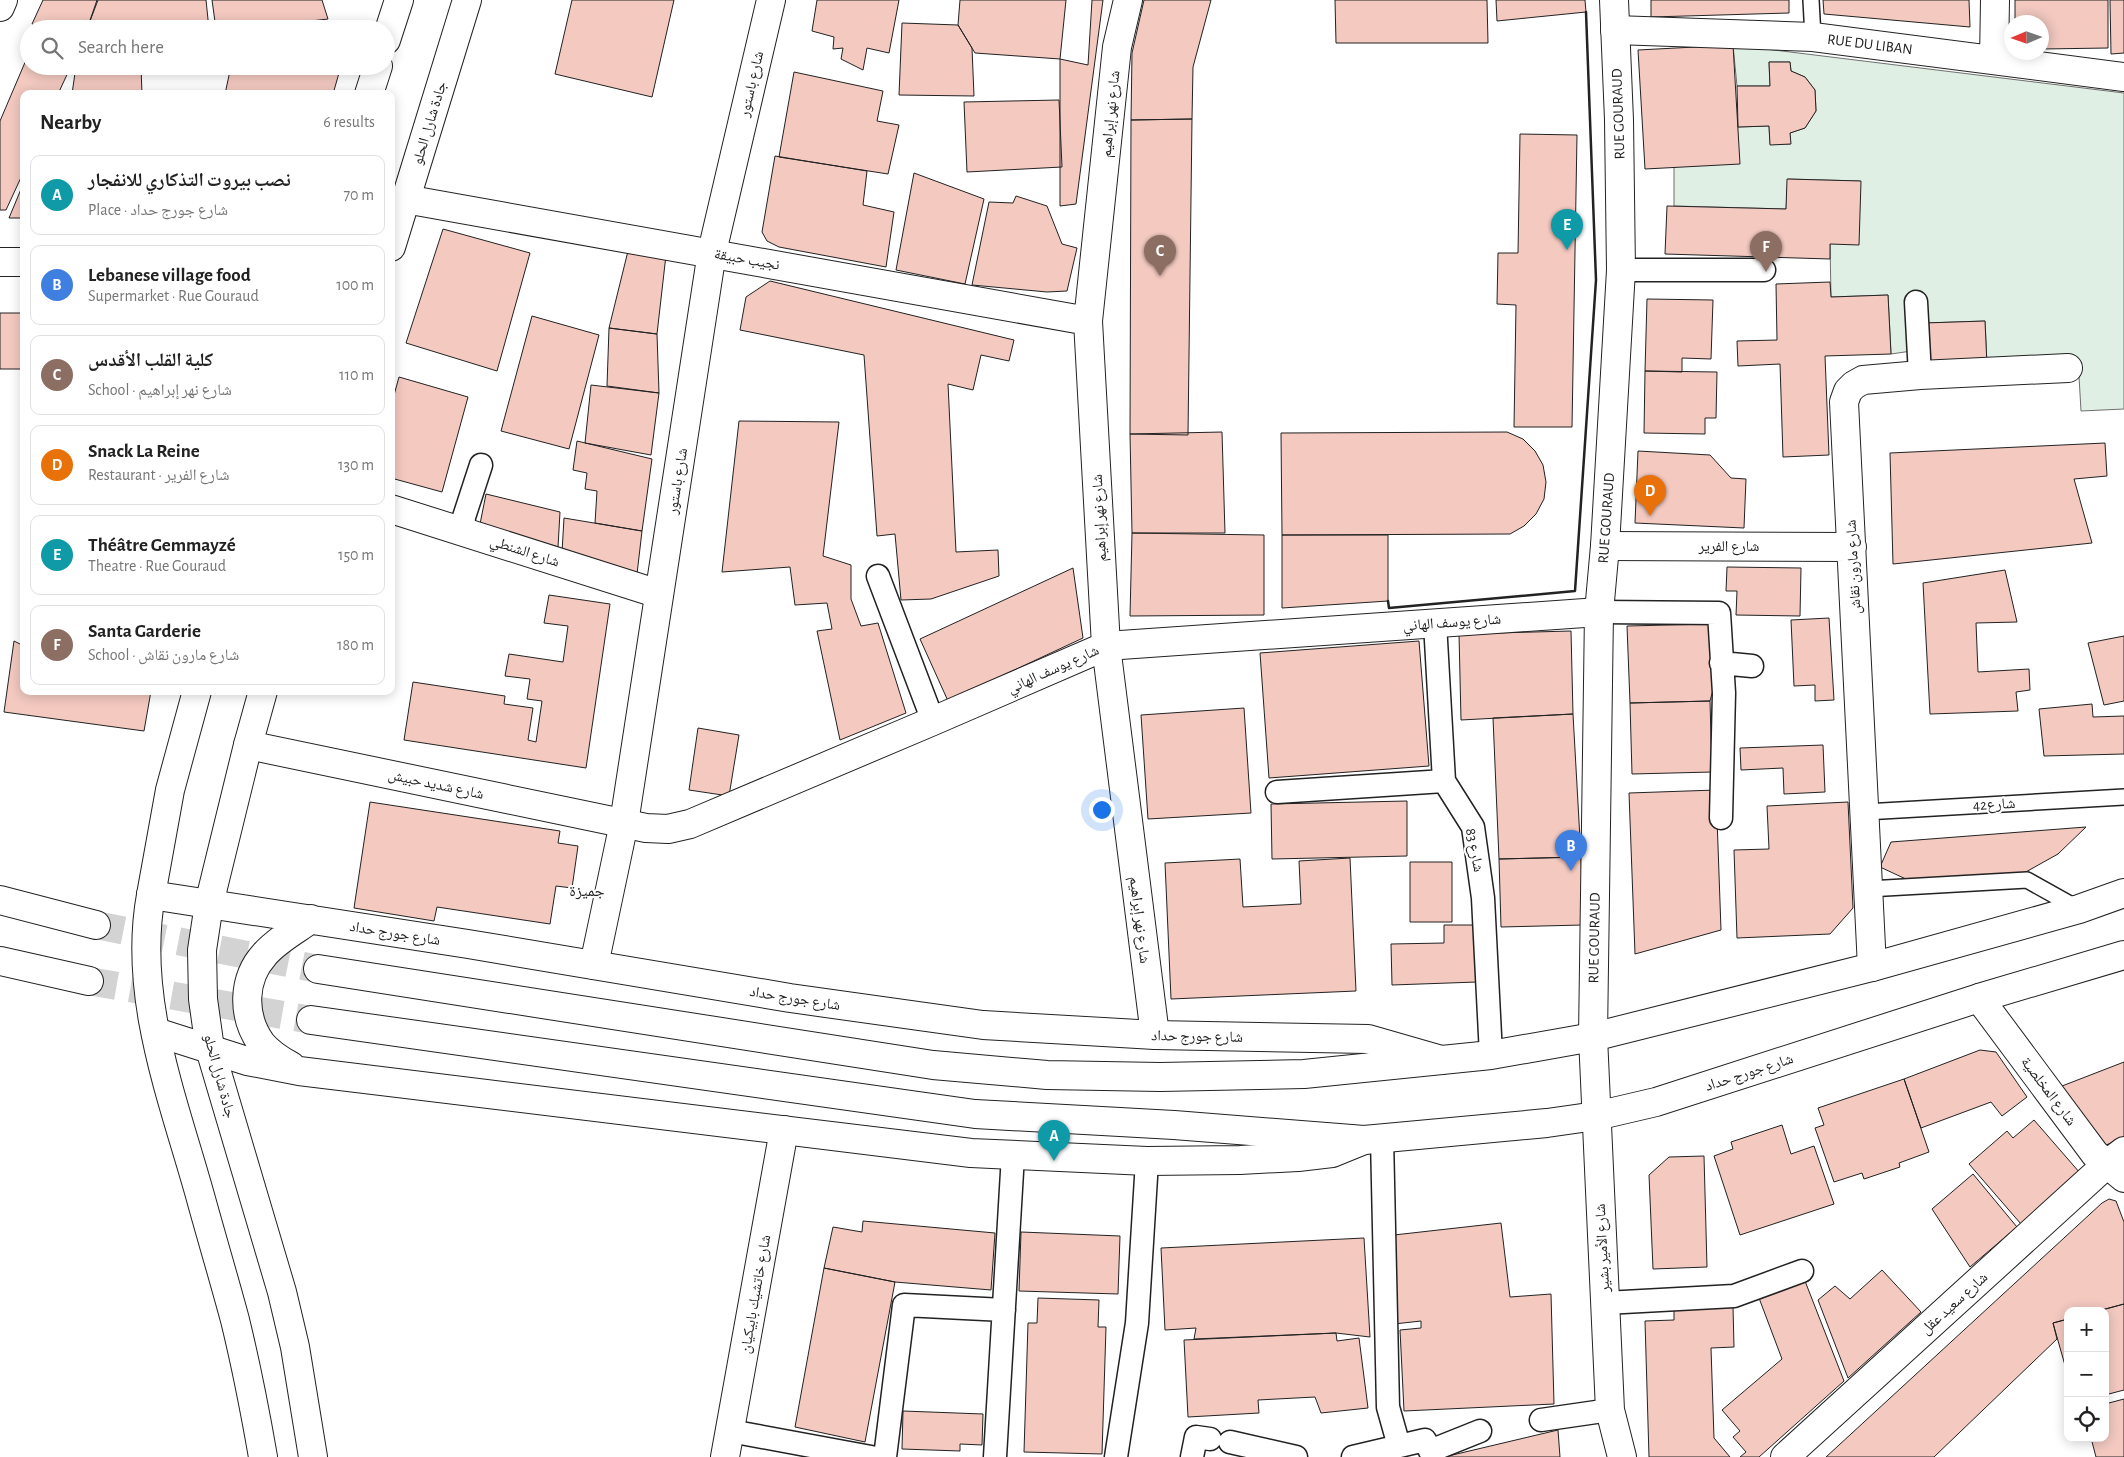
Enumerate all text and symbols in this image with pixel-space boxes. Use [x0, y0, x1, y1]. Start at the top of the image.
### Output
north arrow [2004, 15, 2049, 60]
search box [20, 20, 395, 75]
street label: RUE DU LIBAN [1826, 32, 1913, 57]
icon: search [38, 34, 66, 62]
text: Search here [78, 38, 164, 57]
street label: شارع باستور [736, 50, 768, 120]
street label: RUE GOURAUD [1609, 68, 1628, 160]
street label: شارع نهر إبراهيم [1098, 70, 1125, 159]
street label: جادة شارل الحلو [410, 79, 451, 167]
text: Nearby [40, 112, 101, 133]
text: 6 results [323, 114, 375, 130]
text: نصب بيروت التذكاري للانفجار [88, 171, 291, 190]
text: A [52, 187, 62, 203]
text: 70 m [343, 187, 374, 203]
text: Place · شارع جورج حداد [88, 202, 228, 218]
pin: E [1551, 209, 1583, 250]
pin: F [1750, 231, 1782, 272]
pin: C [1144, 235, 1176, 276]
street label: نجيب حبيقة [713, 246, 781, 273]
text: Lebanese village food [88, 266, 251, 285]
text: B [52, 277, 62, 293]
text: 100 m [336, 277, 374, 293]
text: Supermarket · Rue Gouraud [88, 288, 259, 304]
text: كلية القلب الأقدس [88, 351, 213, 370]
text: C [53, 367, 61, 383]
text: 110 m [339, 367, 374, 383]
text: School · شارع نهر إبراهيم [88, 382, 232, 398]
text: Snack La Reine [88, 442, 200, 461]
street label: شارع باستور [665, 447, 692, 517]
text: D [52, 457, 62, 473]
text: 130 m [338, 457, 374, 473]
text: Restaurant · شارع الفرير [88, 467, 230, 483]
street label: RUE GOURAUD [1596, 472, 1617, 564]
street label: شارع نهر إبراهيم [1090, 474, 1111, 562]
pin: D [1634, 475, 1666, 516]
street label: شارع مارون نقاش [1844, 519, 1865, 615]
street label: شارع الشنطي [487, 533, 561, 573]
text: Théâtre Gemmayzé [88, 536, 236, 555]
street label: شارع الفرير [1698, 539, 1760, 556]
text: E [53, 547, 61, 563]
text: 150 m [338, 547, 374, 563]
text: Theatre · Rue Gouraud [88, 558, 226, 574]
street label: شارع يوسف الهاني [1402, 612, 1502, 637]
text: Santa Garderie [88, 622, 201, 641]
text: F [53, 637, 61, 653]
text: 180 m [337, 637, 374, 653]
street label: شارع يوسف الهاني [1005, 643, 1103, 700]
text: School · شارع مارون نقاش [88, 647, 239, 663]
street label: شارع شديد حبيش [386, 767, 485, 804]
street label: شارع42 [1972, 796, 2016, 815]
your location [1089, 797, 1115, 823]
street label: شارع 83 [1461, 827, 1486, 874]
pin: B [1555, 830, 1587, 871]
street label: شارع نهر إبراهيم [1125, 876, 1152, 965]
district label: جميزة [569, 883, 605, 900]
street label: RUE GOURAUD [1586, 892, 1603, 984]
street label: شارع جورج حداد [348, 919, 442, 950]
street label: شارع جورج حداد [748, 984, 842, 1015]
street label: شارع جورج حداد [1151, 1028, 1243, 1047]
street label: جادة شارل الحلو [199, 1032, 238, 1121]
street label: شارع جورج حداد [1703, 1051, 1796, 1096]
street label: شارع المخلصية [2017, 1054, 2079, 1130]
pin: A [1038, 1120, 1070, 1161]
street label: شارع الأمير بشير [1593, 1203, 1614, 1294]
street label: شارع خاتشيك بابيكيان [738, 1233, 775, 1355]
street label: شارع سعيد عقل [1918, 1270, 1992, 1339]
map controls [2064, 1307, 2109, 1442]
button: + [2064, 1307, 2109, 1352]
button: − [2064, 1352, 2109, 1397]
button: locate [2064, 1397, 2109, 1442]

